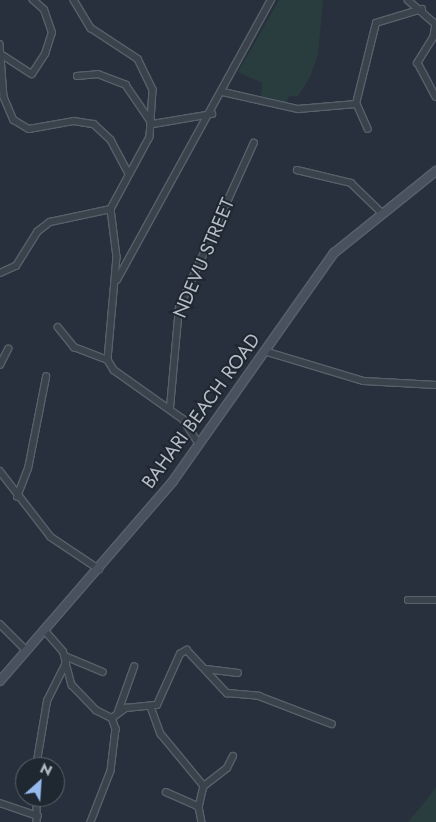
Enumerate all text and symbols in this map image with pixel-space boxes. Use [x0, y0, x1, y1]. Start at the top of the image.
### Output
street label: NDEVU STREET [169, 195, 239, 321]
street label: BAHARI BEACH ROAD [137, 329, 265, 493]
north arrow [15, 757, 65, 807]
text: N [37, 758, 56, 781]

